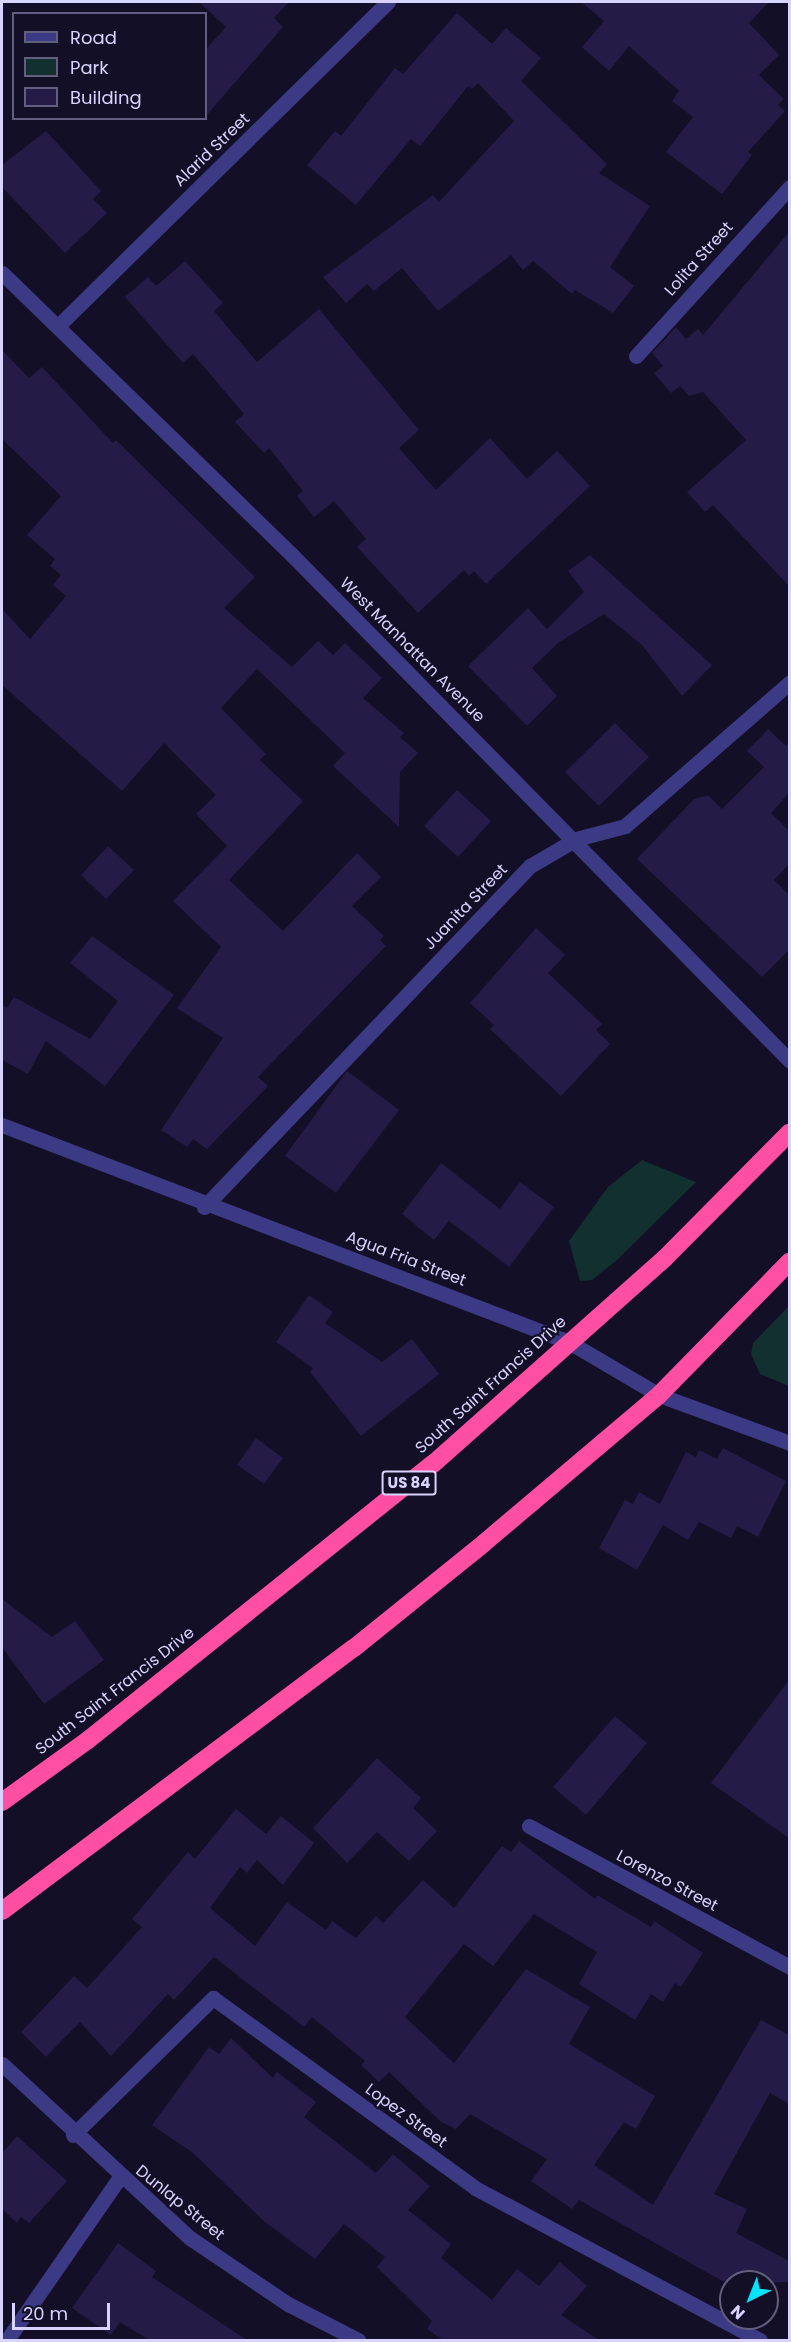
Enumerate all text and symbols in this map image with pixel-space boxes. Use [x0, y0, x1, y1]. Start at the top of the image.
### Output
legend [12, 12, 207, 120]
text: Road [70, 25, 117, 50]
text: Park [70, 55, 109, 80]
text: Building [70, 85, 142, 110]
street label: Alarid Street [170, 109, 254, 191]
street label: Lolita Street [661, 218, 737, 300]
street label: West Manhattan Avenue [336, 574, 488, 726]
street label: Juanita Street [420, 860, 512, 954]
street label: Agua Fria Street [343, 1227, 469, 1291]
street label: South Saint Francis Drive [412, 1312, 570, 1458]
road number: US 84 [380, 1471, 438, 1495]
street label: South Saint Francis Drive [32, 1623, 198, 1759]
street label: Lorenzo Street [613, 1846, 721, 1916]
street label: Lopez Street [361, 2080, 451, 2152]
street label: Dunlap Street [132, 2161, 228, 2245]
north arrow [719, 2270, 779, 2330]
scale bar [15, 2291, 112, 2329]
text: N [726, 2300, 750, 2325]
text: 20 m [23, 2301, 68, 2326]

